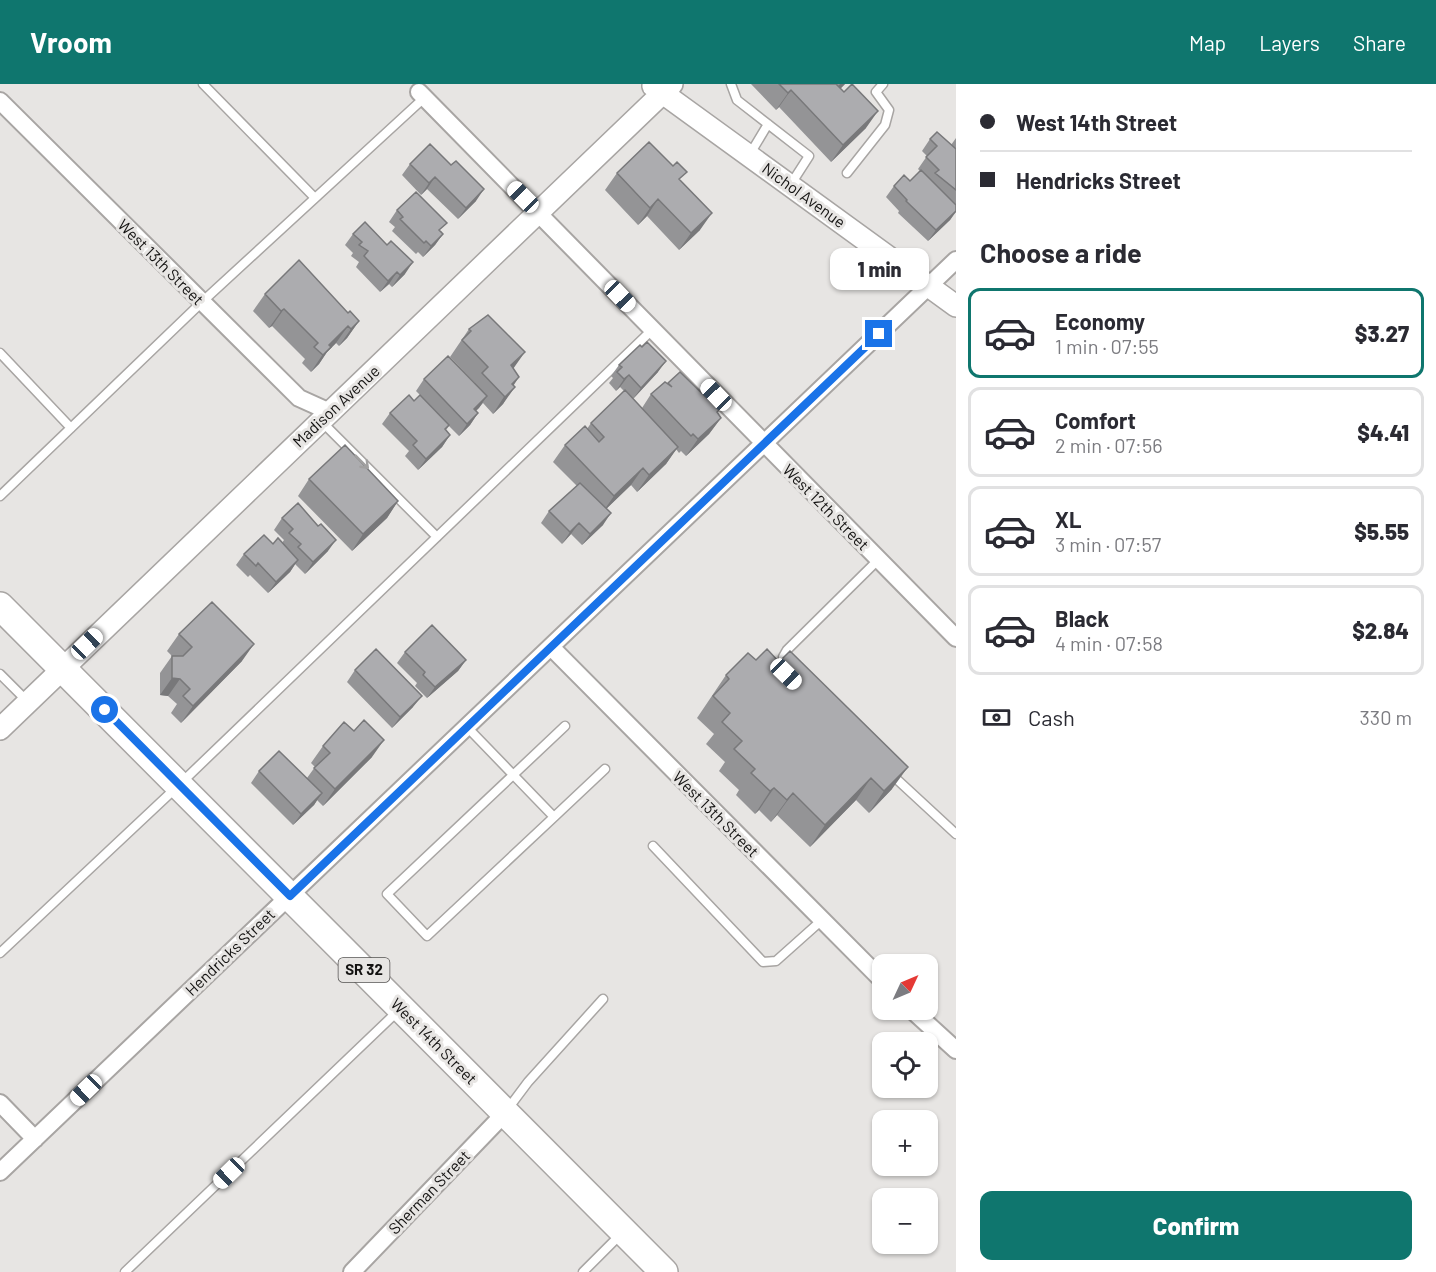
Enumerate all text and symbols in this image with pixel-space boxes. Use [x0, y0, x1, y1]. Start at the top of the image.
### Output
text: Vroom [30, 25, 112, 59]
text: Map [1189, 30, 1226, 55]
text: Layers [1259, 30, 1320, 55]
text: Share [1353, 30, 1406, 55]
text: West 14th Street [1016, 109, 1177, 135]
street label: Nichol Avenue [759, 158, 850, 231]
text: Hendricks Street [1016, 167, 1181, 193]
car [504, 178, 542, 216]
street label: West 13th Street [114, 215, 208, 309]
text: Choose a ride [980, 236, 1142, 268]
callout: 1 min [830, 247, 928, 289]
text: 1 min [858, 257, 901, 281]
car [601, 277, 639, 315]
icon: car [983, 306, 1037, 360]
text: Economy [1055, 308, 1145, 334]
route end [865, 320, 892, 347]
text: $3.27 [1355, 320, 1409, 346]
text: 1 min · 07:55 [1055, 334, 1159, 358]
street label: Madison Avenue [288, 361, 383, 451]
car [697, 376, 735, 414]
icon: car [983, 405, 1037, 459]
text: Comfort [1055, 407, 1136, 433]
text: $4.41 [1357, 419, 1409, 445]
text: 2 min · 07:56 [1055, 433, 1162, 457]
one-way arrow [355, 454, 369, 469]
street label: West 12th Street [779, 460, 873, 554]
icon: car [983, 504, 1037, 558]
text: XL [1055, 506, 1081, 532]
text: $5.55 [1354, 518, 1409, 544]
text: 3 min · 07:57 [1055, 532, 1161, 556]
icon: car [983, 603, 1037, 657]
text: Black [1055, 605, 1109, 631]
text: $2.84 [1352, 617, 1409, 643]
car [68, 625, 106, 663]
text: 4 min · 07:58 [1055, 631, 1163, 655]
car [767, 655, 805, 693]
route start [91, 696, 118, 723]
icon: cash [980, 701, 1013, 734]
text: Cash [1028, 704, 1075, 730]
text: 330 m [1360, 705, 1412, 729]
street label: West 13th Street [669, 767, 763, 861]
street label: Hendricks Street [181, 904, 278, 999]
north arrow [872, 954, 938, 1020]
map controls [872, 954, 938, 1254]
road number: SR 32 [338, 958, 389, 982]
street label: West 14th Street [387, 994, 481, 1088]
button: locate [872, 1032, 938, 1098]
car [67, 1071, 105, 1109]
button: + [872, 1110, 938, 1176]
street label: Sherman Street [384, 1146, 473, 1238]
car [210, 1154, 248, 1192]
button: − [872, 1188, 938, 1254]
button: Confirm [980, 1191, 1412, 1260]

